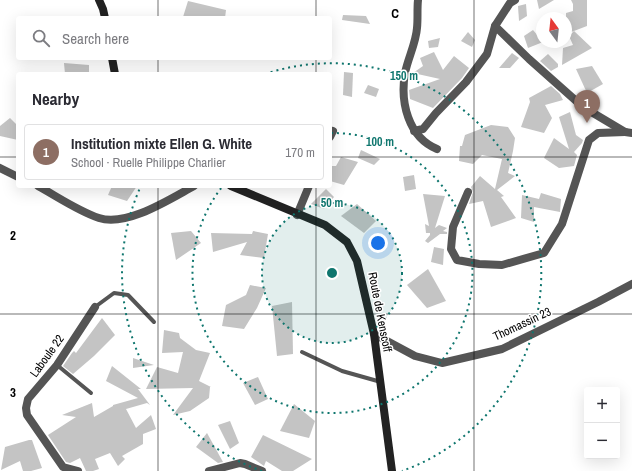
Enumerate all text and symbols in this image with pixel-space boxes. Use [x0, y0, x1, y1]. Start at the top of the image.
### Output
text: C [391, 5, 399, 22]
north arrow [536, 12, 572, 48]
search box [16, 16, 332, 60]
icon: search [30, 27, 52, 49]
text: Search here [62, 28, 129, 49]
text: 150 m [390, 68, 418, 84]
text: Nearby [32, 87, 79, 110]
pin: 1 [574, 90, 600, 123]
text: Institution mixte Ellen G. White [71, 133, 252, 154]
text: 100 m [366, 134, 394, 150]
text: 1 [43, 144, 49, 161]
text: 170 m [285, 144, 315, 161]
text: School · Ruelle Philippe Charlier [71, 154, 226, 171]
text: 50 m [321, 195, 343, 211]
text: 2 [10, 227, 16, 244]
your location [368, 233, 388, 253]
centre of rings [325, 266, 339, 280]
street label: Route de Kenscoff [364, 271, 396, 354]
street label: Thomassin 23 [490, 304, 554, 344]
street label: Laboule 22 [26, 332, 68, 380]
text: 3 [10, 384, 16, 401]
map controls [584, 387, 620, 459]
button: + [584, 387, 620, 423]
button: − [584, 423, 620, 459]

